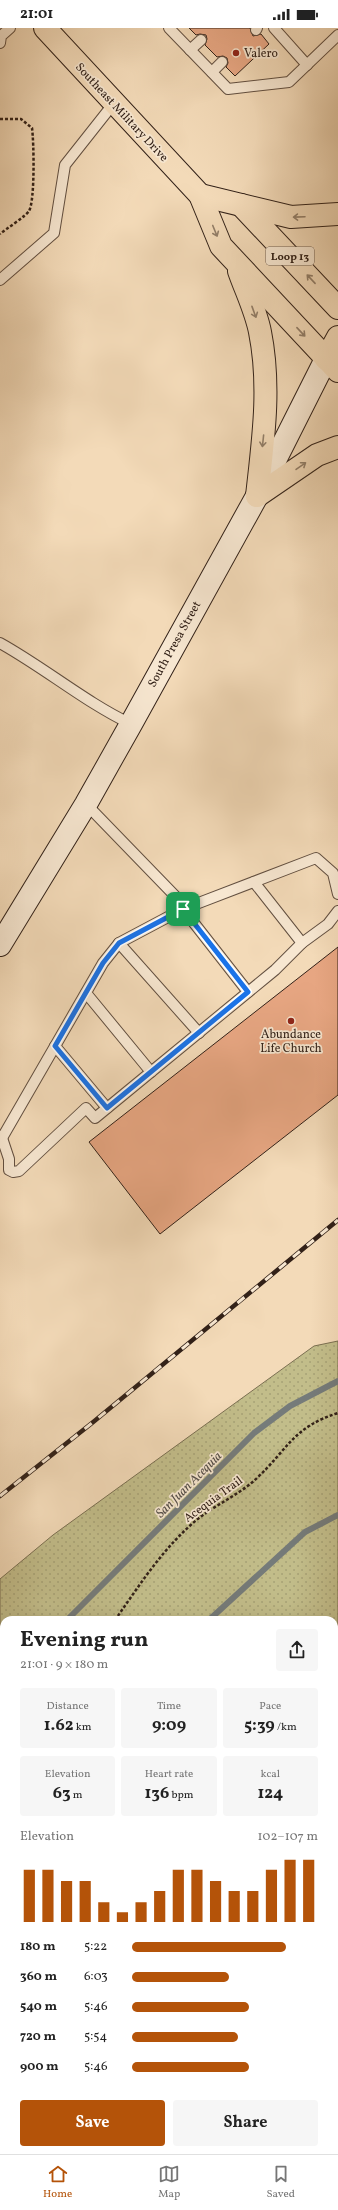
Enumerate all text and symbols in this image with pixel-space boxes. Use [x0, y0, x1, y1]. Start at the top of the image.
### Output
text: 21:01 [20, 4, 53, 25]
place label: Valero [244, 46, 278, 62]
marker: Valero [231, 48, 241, 58]
street label: Southeast Military Drive [71, 60, 172, 166]
one-way arrow [293, 213, 306, 220]
one-way arrow [211, 225, 219, 237]
road number: Loop 13 [266, 247, 314, 265]
one-way arrow [307, 274, 316, 284]
one-way arrow [250, 306, 258, 318]
one-way arrow [296, 327, 306, 337]
one-way arrow [259, 434, 267, 447]
one-way arrow [295, 462, 306, 470]
street label: South Presa Street [145, 599, 205, 690]
pin [166, 892, 200, 926]
icon: arrive [172, 898, 194, 920]
marker: Abundance Life Church [286, 1016, 296, 1026]
place label: Abundance Life Church [260, 1027, 322, 1057]
water label: San Juan Acequia [152, 1448, 227, 1523]
street label: Acequia Trail [181, 1473, 247, 1527]
text: Evening run [20, 1625, 149, 1656]
button: share [276, 1629, 318, 1671]
text: 21:01 · 9 × 180 m [20, 1656, 108, 1674]
text: Distance [47, 1699, 89, 1714]
text: Time [157, 1699, 181, 1714]
text: Pace [259, 1699, 281, 1714]
text: 1.62 [44, 1714, 74, 1737]
text: 9:09 [152, 1714, 186, 1737]
text: 5:39 [244, 1714, 275, 1737]
text: km [74, 1720, 92, 1735]
text: /km [275, 1720, 297, 1735]
text: Elevation [45, 1767, 91, 1782]
text: Heart rate [145, 1767, 193, 1782]
text: kcal [261, 1767, 280, 1782]
text: 63 [53, 1782, 71, 1805]
text: 136 [144, 1782, 169, 1805]
text: 124 [257, 1782, 283, 1805]
text: m [71, 1788, 83, 1803]
text: bpm [169, 1788, 194, 1803]
text: Elevation [20, 1828, 74, 1846]
text: 102–107 m [258, 1828, 318, 1846]
text: 180 m [20, 1938, 56, 1956]
text: 5:22 [84, 1938, 107, 1956]
text: 360 m [20, 1968, 57, 1986]
text: 6:03 [84, 1968, 108, 1986]
text: 540 m [20, 1998, 57, 2016]
text: 5:46 [84, 1998, 108, 2016]
text: 720 m [20, 2028, 56, 2046]
text: 5:54 [84, 2028, 107, 2046]
text: 900 m [20, 2058, 59, 2076]
text: 5:46 [84, 2058, 108, 2076]
button: Save [20, 2100, 165, 2146]
button: Share [173, 2100, 318, 2146]
tab: Home [43, 2163, 72, 2202]
tab: Map [158, 2163, 180, 2202]
tab: Saved [267, 2163, 295, 2202]

